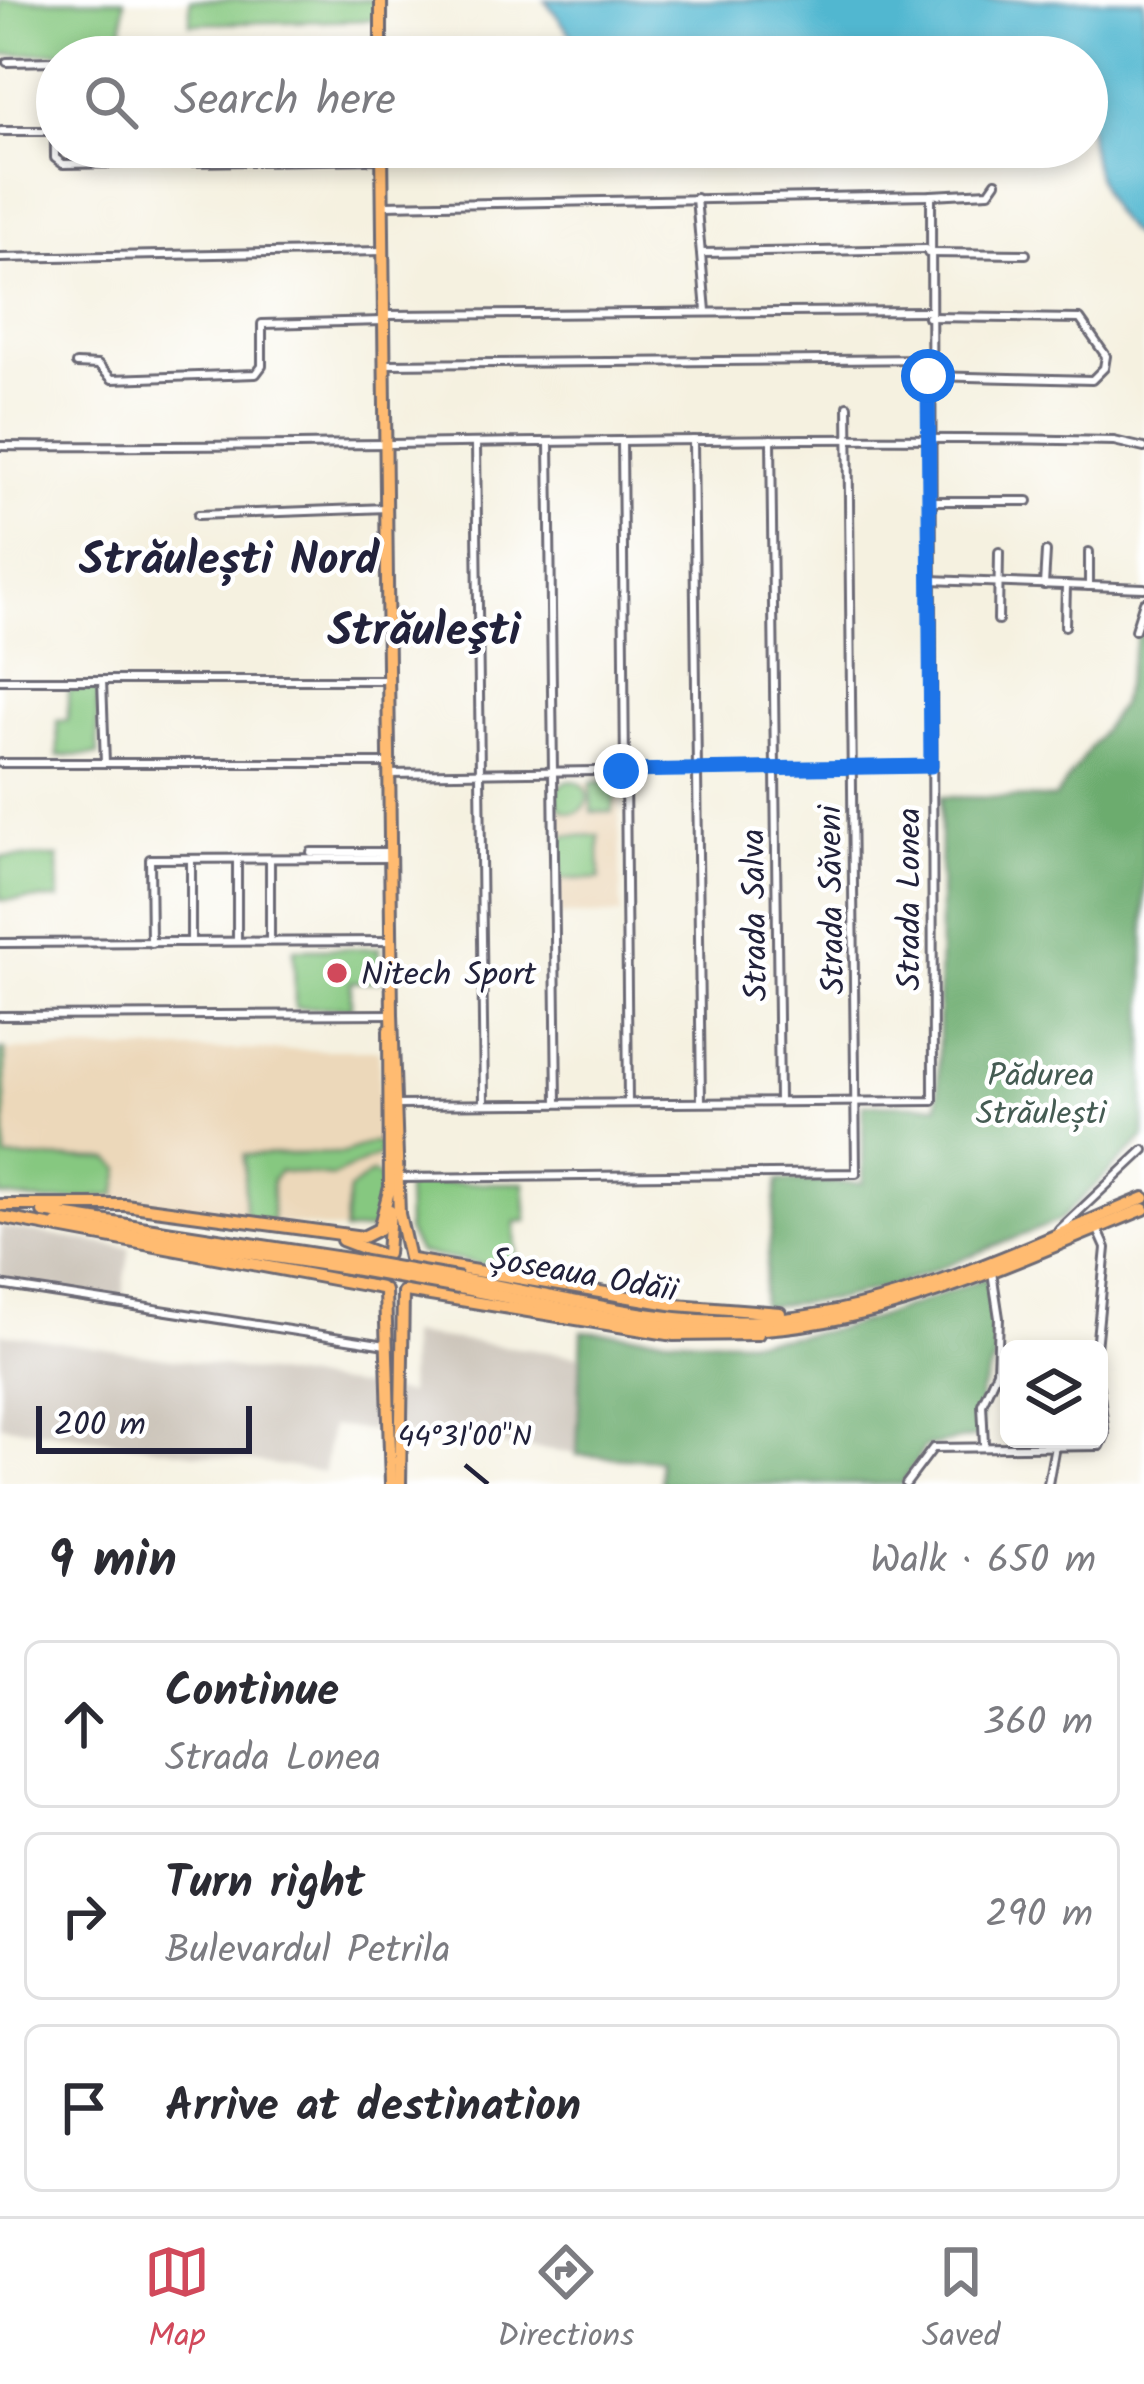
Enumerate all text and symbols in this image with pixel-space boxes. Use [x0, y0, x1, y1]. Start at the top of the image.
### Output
search box [36, 36, 1108, 168]
text: Search here [174, 66, 396, 138]
icon: search [78, 69, 144, 135]
route start [901, 349, 955, 403]
district label: Străulești Nord [79, 526, 380, 598]
district label: Străuleşti [327, 597, 522, 669]
route end [594, 744, 648, 798]
street label: Strada Săveni [805, 804, 862, 995]
street label: Strada Lonea [885, 808, 938, 990]
street label: Strada Salva [728, 828, 784, 1002]
place label: Nitech Sport [361, 950, 538, 1003]
marker: Nitech Sport [324, 960, 350, 986]
park label: Pădurea Străulești [976, 1051, 1107, 1142]
street label: Șoseaua Odăii [485, 1234, 683, 1319]
map controls [1000, 1340, 1108, 1448]
button: layers [1000, 1340, 1108, 1448]
scale bar [36, 1400, 252, 1453]
text: 200 m [54, 1400, 146, 1453]
text: 44°31'00"N [398, 1414, 532, 1462]
text: 9 min [48, 1522, 177, 1603]
text: Walk · 650 m [870, 1531, 1096, 1593]
text: Continue [165, 1657, 339, 1729]
icon: ahead [51, 1691, 117, 1757]
text: 360 m [983, 1693, 1093, 1755]
text: Strada Lonea [165, 1729, 381, 1791]
text: Turn right [165, 1849, 365, 1921]
icon: right [51, 1883, 117, 1949]
text: 290 m [985, 1885, 1093, 1947]
text: Bulevardul Petrila [165, 1921, 451, 1983]
text: Arrive at destination [165, 2072, 581, 2144]
icon: arrive [51, 2075, 117, 2141]
tab: Map [144, 2239, 210, 2364]
tab: Directions [497, 2239, 634, 2364]
tab: Saved [922, 2239, 1000, 2364]

